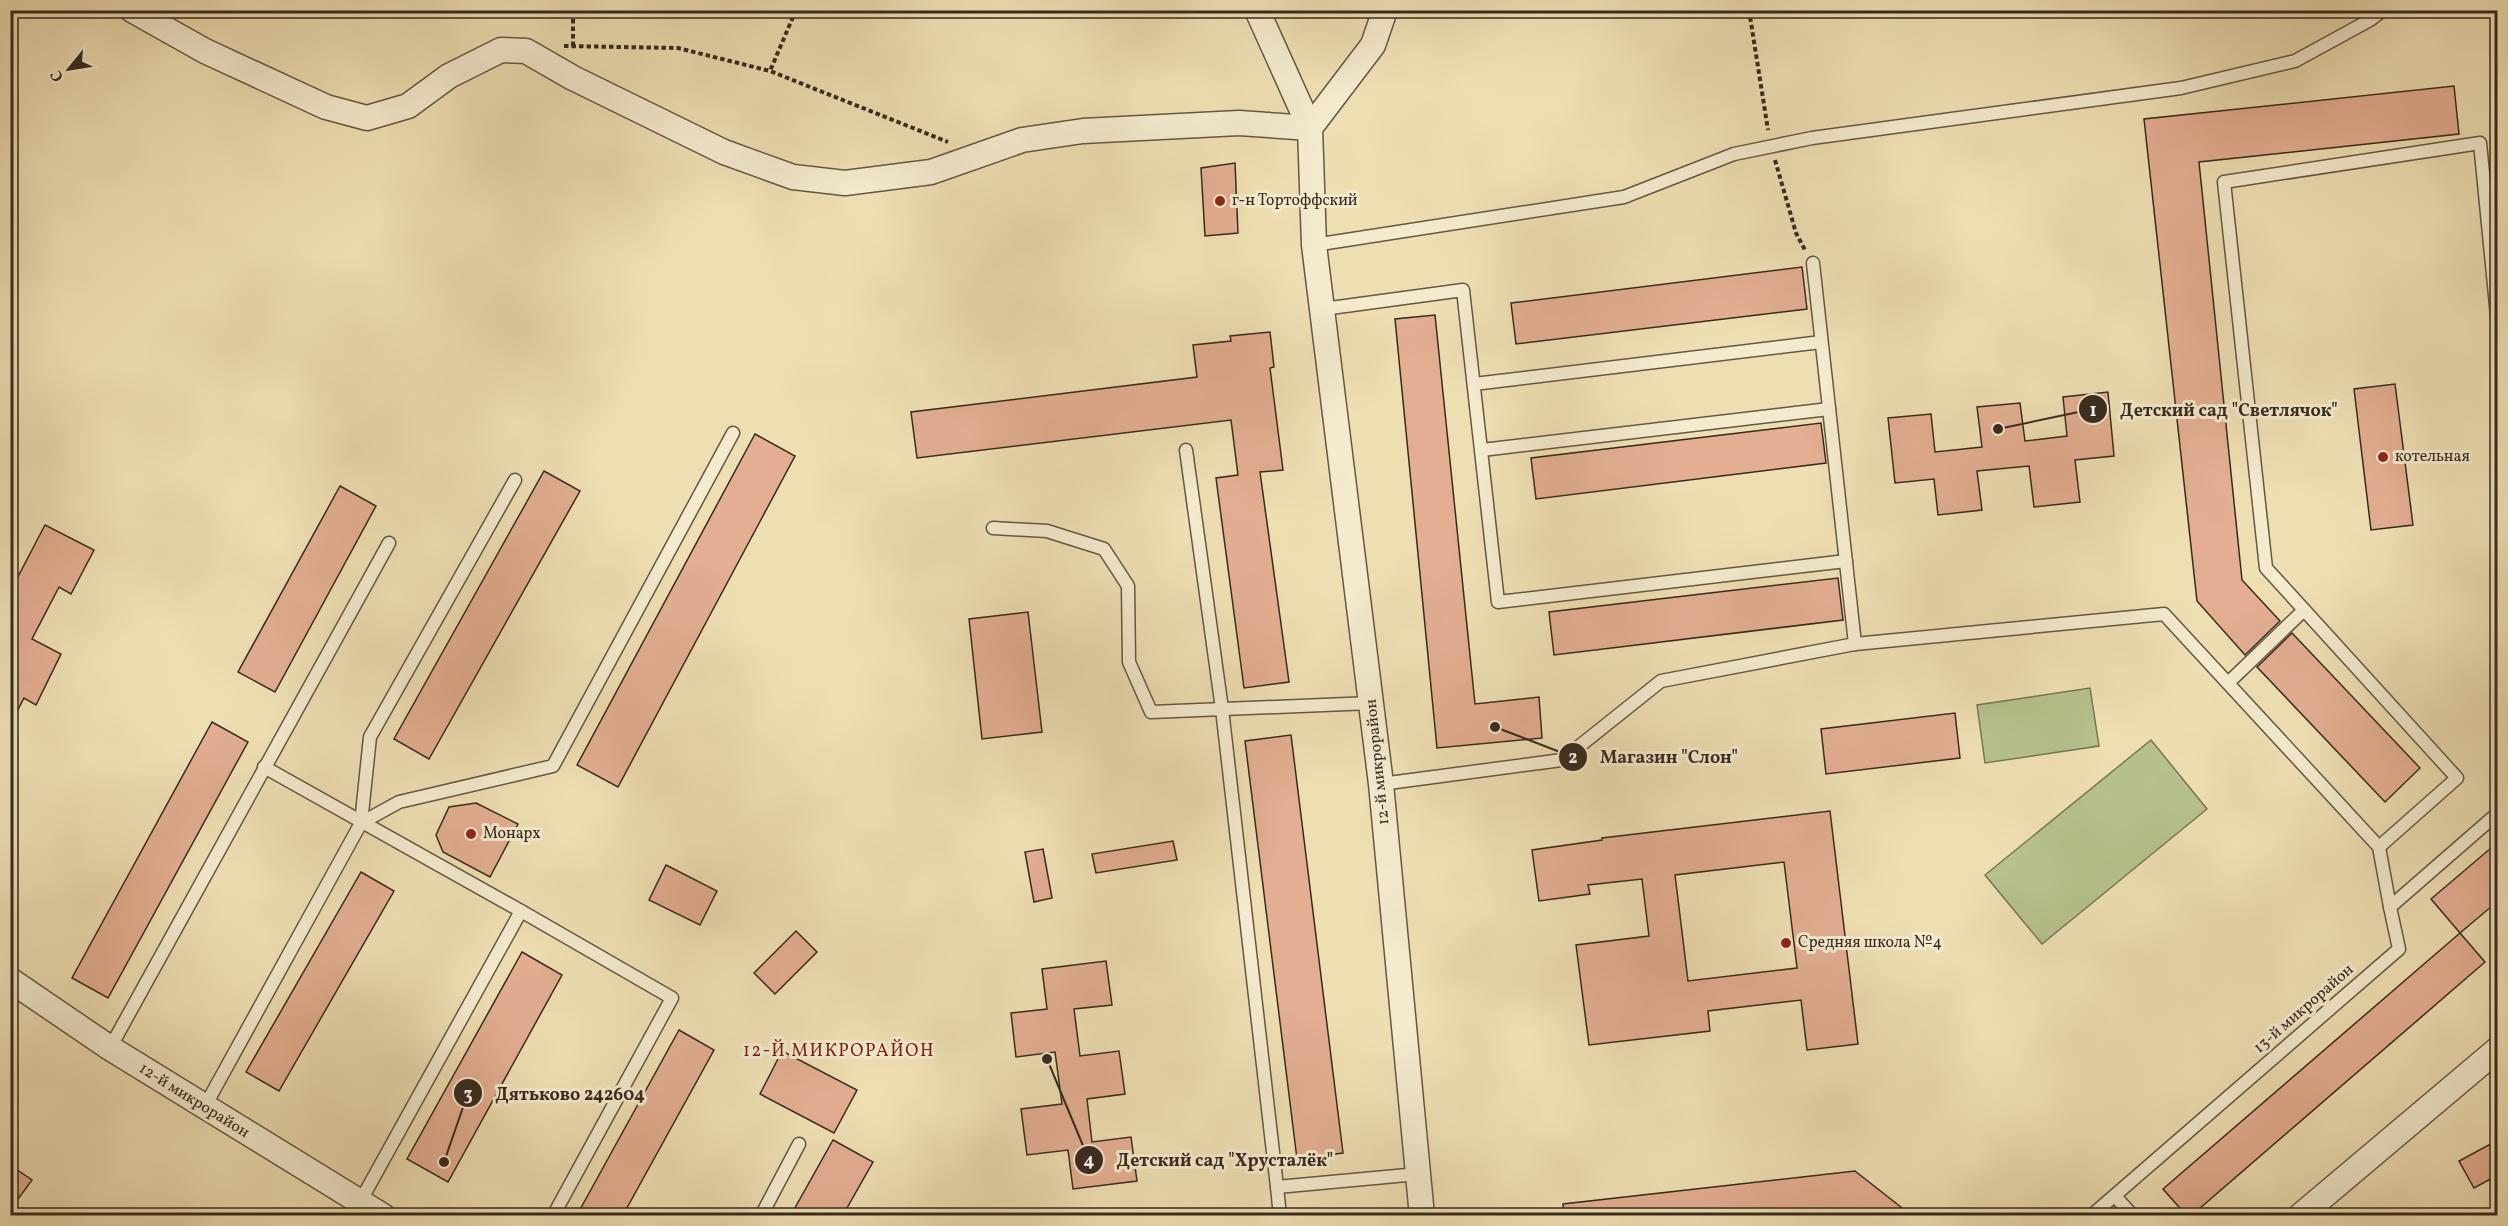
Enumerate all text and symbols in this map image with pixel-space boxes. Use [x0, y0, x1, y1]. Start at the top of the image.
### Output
north arrow [39, 39, 99, 99]
text: С [46, 66, 70, 85]
place label: г-н Тортоффский [1232, 190, 1358, 212]
marker: г-н Тортоффский [1213, 194, 1227, 208]
callout: Детский сад "Светлячок" [2078, 391, 2350, 427]
text: 1 [2089, 399, 2097, 424]
text: Детский сад "Светлячок" [2120, 399, 2338, 424]
place label: котельная [2395, 446, 2470, 468]
marker: котельная [2376, 450, 2390, 464]
street label: 12-й микрорайон [1360, 698, 1396, 826]
callout: Магазин "Слон" [1558, 739, 1750, 775]
text: 2 [1568, 746, 1578, 771]
text: Магазин "Слон" [1600, 746, 1738, 771]
place label: Монарх [483, 823, 541, 845]
marker: Монарх [464, 827, 478, 841]
place label: Средняя школа №4 [1798, 932, 1942, 954]
marker: Средняя школа №4 [1779, 936, 1793, 950]
street label: 13-й микрорайон [2249, 959, 2359, 1059]
district label: 12-Й МИКРОРАЙОН [743, 1039, 935, 1064]
street label: 12-й микрорайон [135, 1058, 254, 1144]
callout: Дятьково 242604 [453, 1075, 657, 1111]
text: 3 [463, 1083, 473, 1108]
text: Дятьково 242604 [495, 1083, 645, 1108]
callout: Детский сад "Хрусталёк" [1074, 1142, 1345, 1178]
text: 4 [1084, 1149, 1095, 1174]
text: Детский сад "Хрусталёк" [1117, 1149, 1333, 1174]

